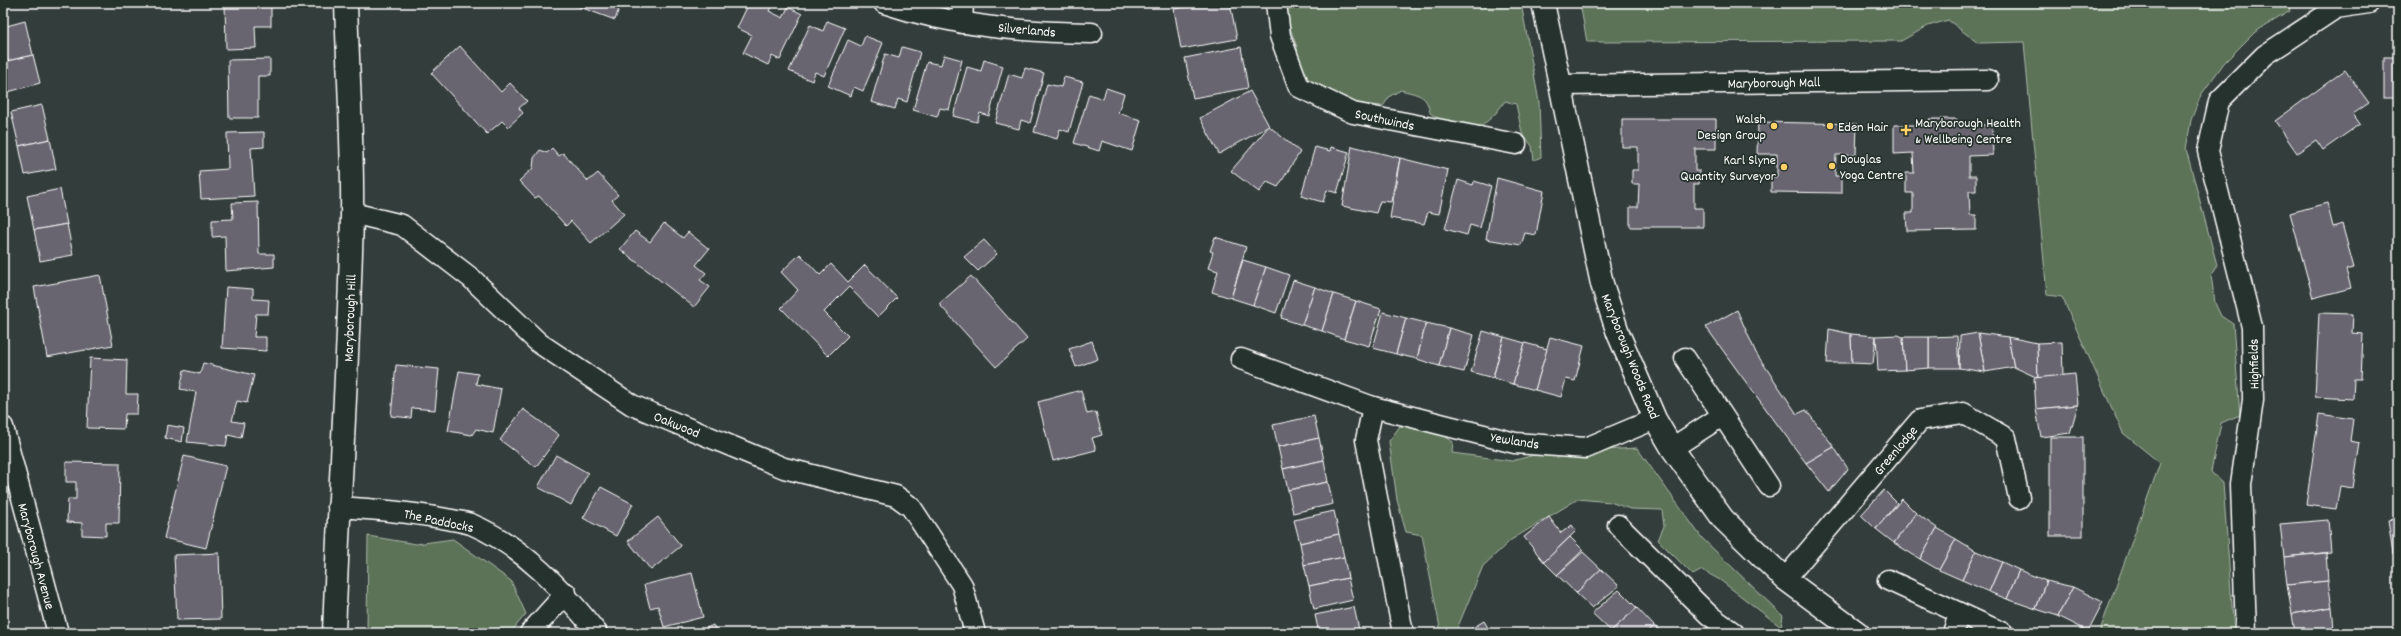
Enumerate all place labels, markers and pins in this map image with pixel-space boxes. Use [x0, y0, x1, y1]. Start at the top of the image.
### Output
place label: Walsh Design Group [1697, 110, 1766, 146]
place label: Maryborough Health & Wellbeing Centre [1915, 114, 2021, 150]
place label: Eden Hair [1838, 118, 1889, 138]
marker: Walsh Design Group [1769, 121, 1779, 131]
marker: Eden Hair [1825, 121, 1835, 131]
marker: Maryborough Health & Wellbeing Centre [1900, 124, 1912, 136]
place label: Douglas Yoga Centre [1840, 150, 1903, 186]
place label: Karl Slyne Quantity Surveyor [1681, 151, 1777, 187]
marker: Douglas Yoga Centre [1827, 161, 1837, 171]
marker: Karl Slyne Quantity Surveyor [1779, 162, 1789, 172]

